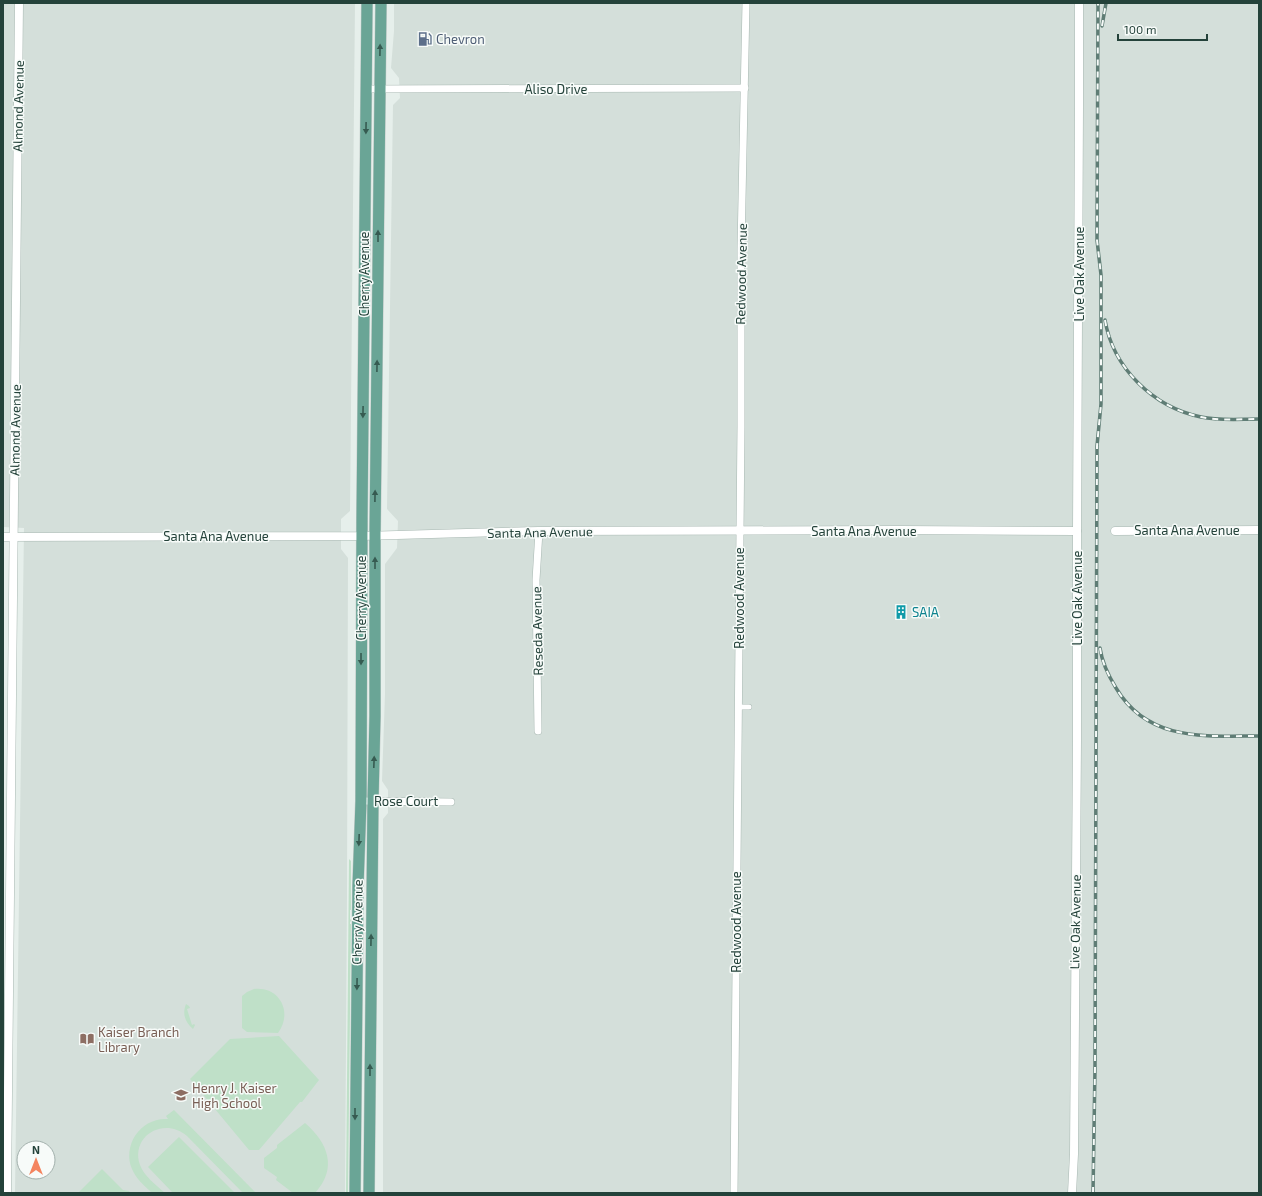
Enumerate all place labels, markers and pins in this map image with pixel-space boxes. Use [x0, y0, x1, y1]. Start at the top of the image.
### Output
fuel station icon: Chevron [417, 31, 433, 47]
place label: Chevron [436, 31, 485, 47]
building icon: SAIA [893, 604, 909, 620]
place label: SAIA [912, 604, 939, 620]
place label: Kaiser Branch Library [98, 1024, 179, 1055]
library icon: Kaiser Branch Library [79, 1031, 95, 1047]
place label: Henry J. Kaiser High School [192, 1080, 277, 1111]
school or university icon: Henry J. Kaiser High School [173, 1087, 189, 1103]

